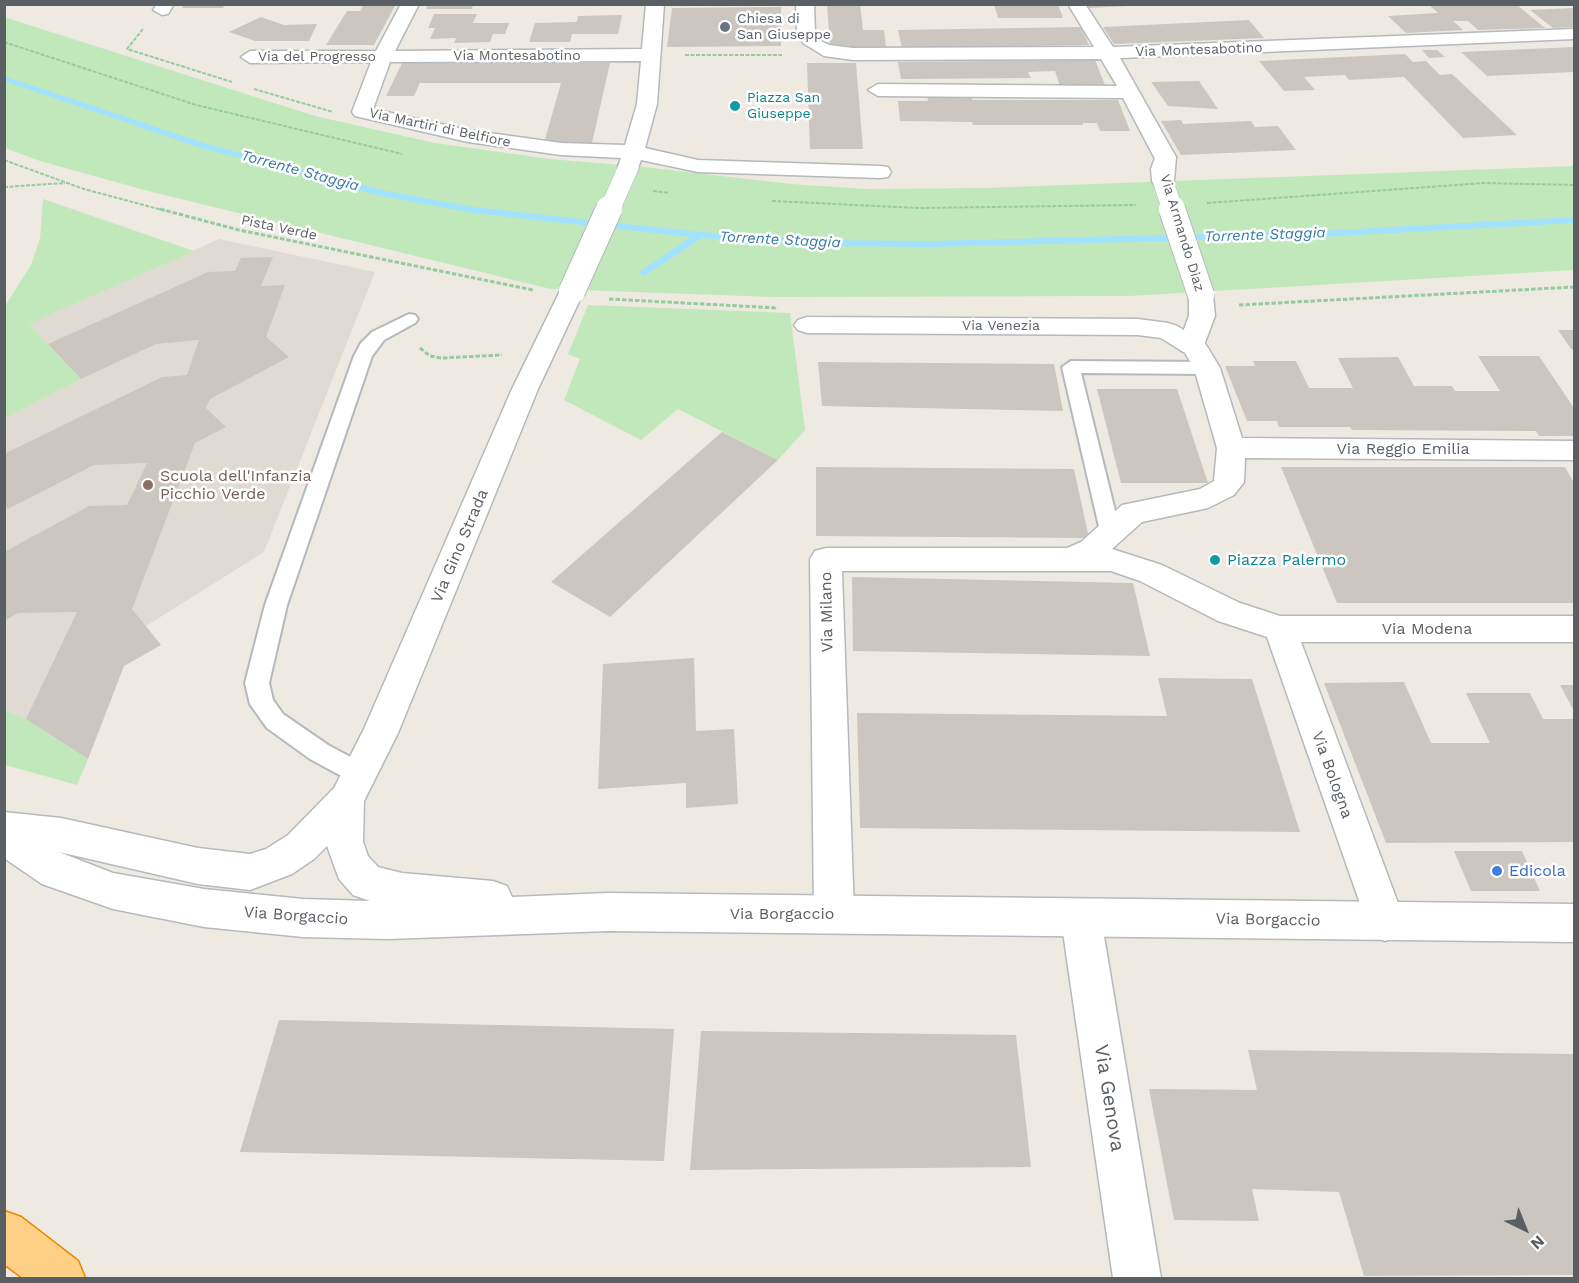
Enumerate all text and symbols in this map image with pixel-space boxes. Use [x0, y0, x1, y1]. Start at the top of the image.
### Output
place label: Chiesa di San Giuseppe [737, 11, 831, 44]
marker: Chiesa di San Giuseppe [718, 20, 732, 34]
street label: Via Montesabotino [1135, 39, 1263, 61]
street label: Via Montesabotino [453, 48, 581, 64]
street label: Via del Progresso [258, 49, 376, 65]
place label: Piazza San Giuseppe [747, 90, 820, 122]
marker: Piazza San Giuseppe [728, 99, 742, 113]
street label: Via Martiri di Belfiore [368, 105, 512, 151]
water label: Torrente Staggia [239, 147, 361, 195]
street label: Via Armando Diaz [1156, 172, 1208, 294]
street label: Pista Verde [240, 212, 318, 244]
water label: Torrente Staggia [1204, 224, 1326, 246]
water label: Torrente Staggia [719, 228, 841, 252]
street label: Via Venezia [962, 318, 1040, 334]
street label: Via Reggio Emilia [1337, 439, 1469, 459]
place label: Scuola dell'Infanzia Picchio Verde [160, 466, 312, 504]
marker: Scuola dell'Infanzia Picchio Verde [141, 478, 155, 492]
street label: Via Gino Strada [427, 486, 493, 606]
place label: Piazza Palermo [1227, 550, 1346, 570]
marker: Piazza Palermo [1208, 553, 1222, 567]
street label: Via Milano [817, 572, 837, 652]
street label: Via Modena [1382, 619, 1472, 639]
street label: Via Bologna [1307, 729, 1357, 821]
place label: Edicola [1509, 861, 1566, 881]
marker: Edicola [1490, 864, 1504, 878]
street label: Via Borgaccio [243, 903, 349, 929]
street label: Via Borgaccio [730, 904, 834, 924]
street label: Via Borgaccio [1216, 909, 1320, 931]
street label: Via Genova [1089, 1043, 1129, 1153]
north arrow [1495, 1199, 1555, 1259]
text: N [1527, 1232, 1548, 1254]

